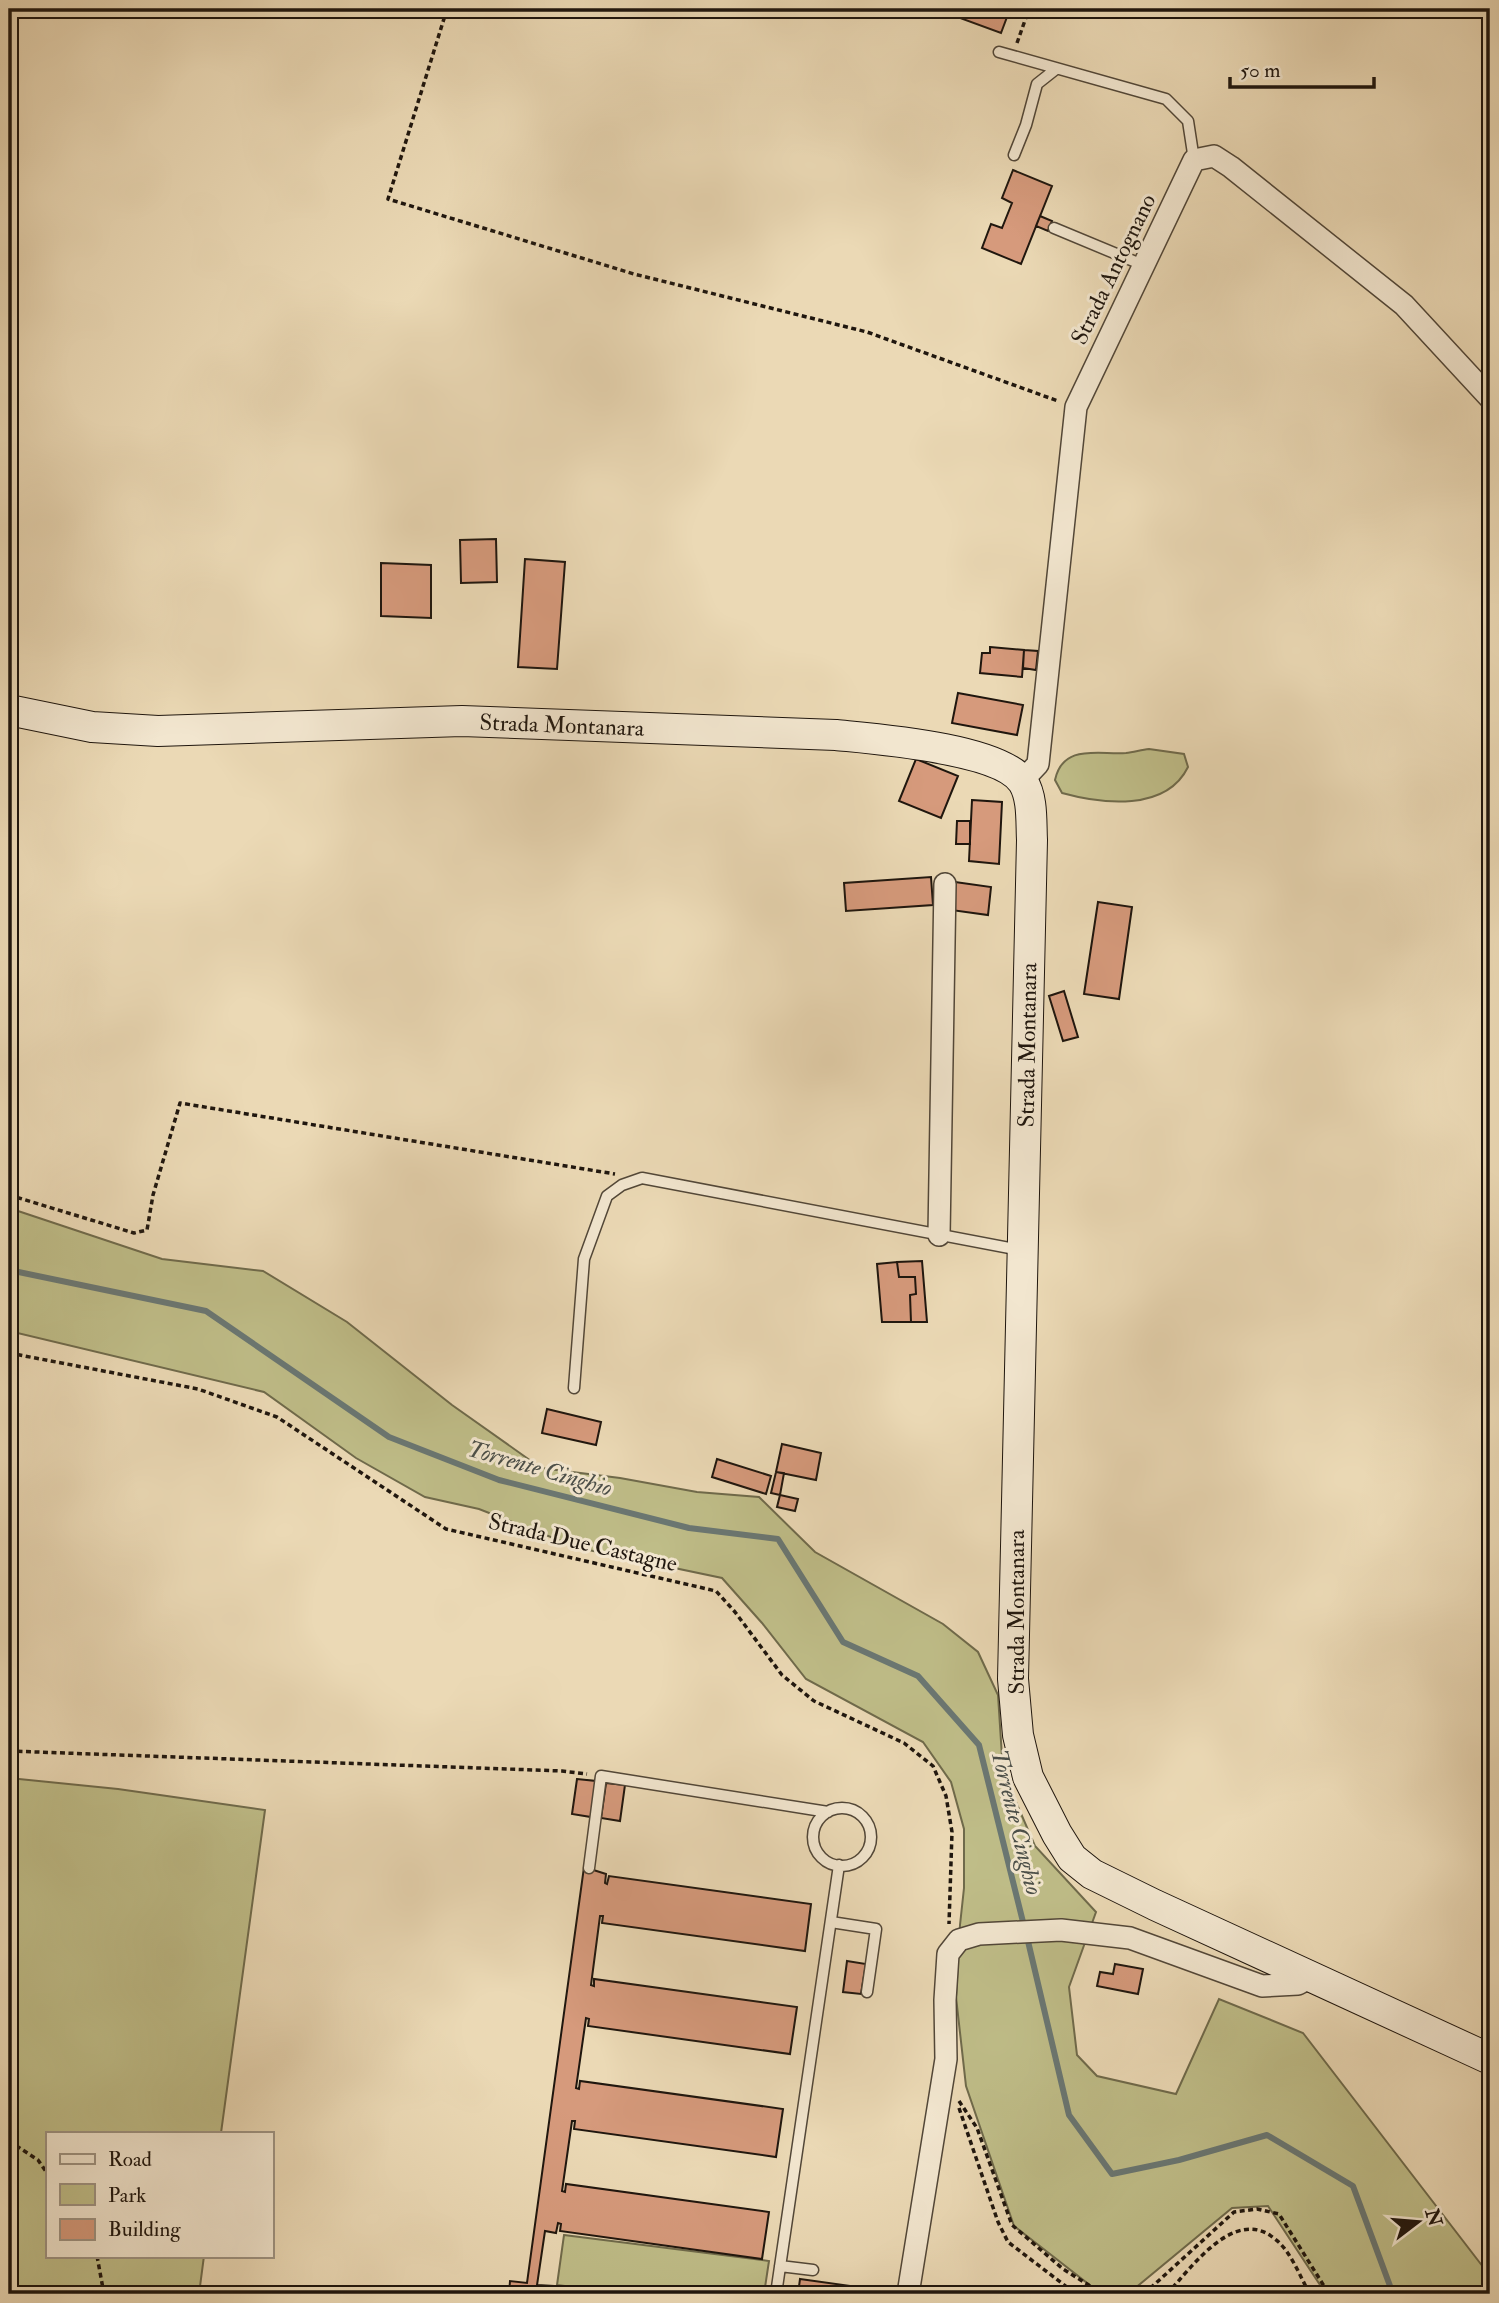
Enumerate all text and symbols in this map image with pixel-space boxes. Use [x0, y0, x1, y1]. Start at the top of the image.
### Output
scale bar [1230, 46, 1373, 90]
text: 50 m [1240, 57, 1281, 84]
street label: Strada Antognano [1064, 189, 1162, 349]
street label: Strada Montanara [479, 708, 645, 743]
street label: Strada Montanara [1012, 962, 1043, 1128]
water label: Torrente Cinghio [464, 1433, 616, 1504]
street label: Strada Due Castagne [486, 1507, 680, 1578]
street label: Strada Montanara [1002, 1529, 1031, 1694]
water label: Torrente Cinghio [983, 1746, 1050, 1898]
legend [46, 2132, 273, 2258]
text: Road [108, 2146, 153, 2173]
text: Park [108, 2182, 146, 2209]
north arrow [1384, 2188, 1454, 2258]
text: N [1419, 2205, 1448, 2230]
text: Building [108, 2216, 181, 2243]

